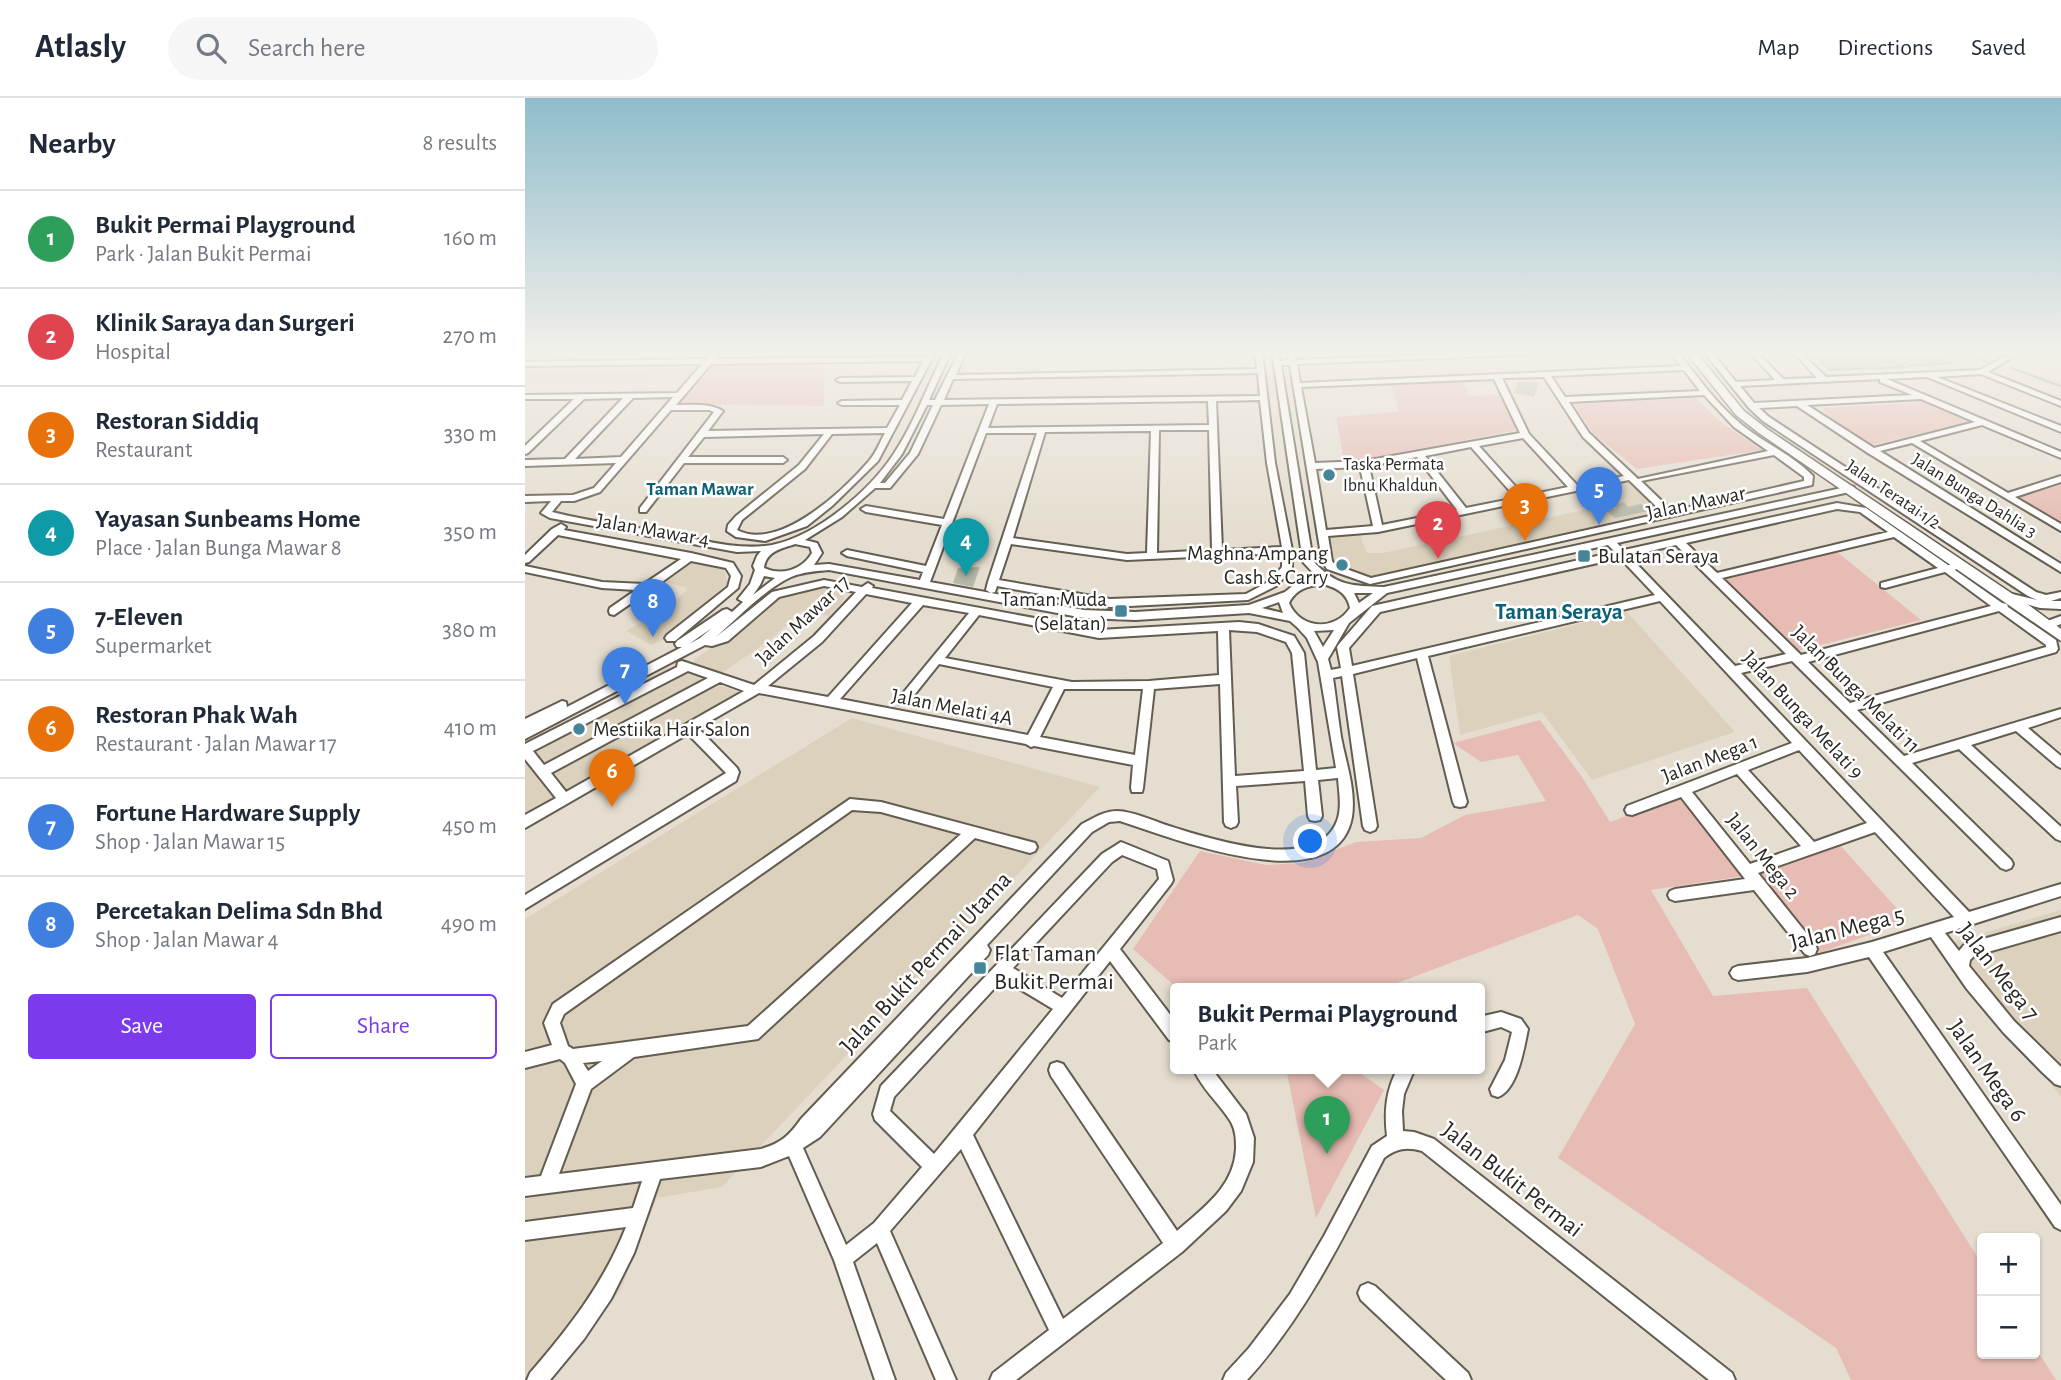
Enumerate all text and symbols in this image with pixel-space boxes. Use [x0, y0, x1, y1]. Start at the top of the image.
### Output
search box [168, 17, 658, 80]
icon: search [192, 29, 230, 67]
text: Atlasly [35, 31, 126, 64]
text: Search here [248, 35, 366, 61]
text: Map [1757, 36, 1799, 60]
text: Directions [1837, 36, 1933, 60]
text: Saved [1971, 36, 2026, 60]
text: Nearby [28, 129, 116, 159]
text: 8 results [423, 132, 497, 155]
text: Bukit Permai Playground [95, 212, 355, 238]
text: 1 [47, 227, 55, 250]
text: 160 m [444, 227, 497, 250]
text: Park · Jalan Bukit Permai [95, 243, 311, 266]
text: Klinik Saraya dan Surgeri [95, 310, 355, 336]
text: 2 [46, 325, 56, 348]
text: 270 m [443, 325, 497, 348]
text: Hospital [95, 341, 171, 364]
text: Restoran Siddiq [95, 408, 259, 434]
text: 3 [46, 423, 56, 446]
text: 330 m [444, 423, 497, 446]
text: Restaurant [95, 439, 192, 462]
street label: Jalan Bunga Dahlia 3 [1909, 450, 2039, 542]
place label: Taska Permata Ibnu Khaldun [1343, 456, 1444, 495]
street label: Jalan Teratai 1/2 [1843, 457, 1943, 533]
marker: Taska Permata Ibnu Khaldun [1321, 467, 1337, 483]
pin: 5 [1576, 467, 1622, 525]
district label: Taman Mawar [646, 480, 754, 499]
street label: Jalan Mawar [1645, 482, 1748, 524]
pin: 3 [1502, 483, 1548, 541]
pin: 2 [1415, 501, 1461, 559]
text: Yayasan Sunbeams Home [95, 506, 361, 532]
street label: Jalan Mawar 4 [595, 510, 711, 550]
pin: 4 [943, 518, 989, 576]
text: 4 [45, 521, 57, 544]
text: 350 m [444, 521, 497, 544]
text: Place · Jalan Bunga Mawar 8 [95, 537, 342, 560]
place label: Maghna Ampang Cash & Carry [1187, 543, 1329, 588]
place label: Bulatan Seraya [1598, 546, 1719, 567]
marker: Bulatan Seraya [1576, 548, 1592, 564]
marker: Maghna Ampang Cash & Carry [1334, 557, 1350, 573]
street label: Jalan Mawar 17 [752, 571, 854, 669]
pin: 8 [630, 579, 676, 637]
place label: Taman Muda (Selatan) [1001, 589, 1107, 634]
district label: Taman Seraya [1495, 601, 1623, 624]
marker: Taman Muda (Selatan) [1113, 603, 1129, 619]
text: 7-Eleven [95, 604, 183, 630]
text: 5 [46, 619, 56, 642]
text: 380 m [442, 619, 497, 642]
street label: Jalan Bunga Melati 11 [1788, 621, 1924, 757]
text: Supermarket [95, 635, 212, 658]
pin: 7 [602, 647, 648, 705]
street label: Jalan Bunga Melati 9 [1739, 647, 1867, 783]
street label: Jalan Melati 4A [890, 685, 1014, 729]
text: Restoran Phak Wah [95, 702, 298, 728]
text: 6 [45, 717, 57, 740]
text: 410 m [444, 717, 497, 740]
place label: Mestiika Hair Salon [593, 719, 750, 740]
marker: Mestiika Hair Salon [571, 721, 587, 737]
street label: Jalan Mega 1 [1659, 731, 1761, 787]
text: Restaurant · Jalan Mawar 17 [95, 733, 337, 756]
pin: 6 [589, 749, 635, 807]
text: Fortune Hardware Supply [95, 800, 360, 826]
street label: Jalan Mega 2 [1722, 809, 1804, 903]
text: 7 [46, 815, 56, 838]
text: 450 m [442, 815, 497, 838]
your location [1293, 824, 1327, 858]
text: Shop · Jalan Mawar 15 [95, 831, 285, 854]
street label: Jalan Bukit Permai Utama [836, 867, 1016, 1059]
text: Percetakan Delima Sdn Bhd [95, 898, 383, 924]
street label: Jalan Mega 5 [1787, 903, 1907, 955]
text: 8 [45, 913, 57, 936]
text: 490 m [441, 913, 497, 936]
street label: Jalan Mega 7 [1953, 919, 2043, 1025]
text: Shop · Jalan Mawar 4 [95, 929, 279, 952]
place label: Flat Taman Bukit Permai [994, 942, 1114, 994]
marker: Flat Taman Bukit Permai [972, 960, 988, 976]
popup [1170, 983, 1485, 1074]
button: Save [28, 994, 256, 1059]
button: Share [270, 994, 497, 1059]
text: Bukit Permai Playground [1197, 1001, 1458, 1027]
street label: Jalan Mega 6 [1943, 1016, 2031, 1126]
text: Park [1197, 1032, 1237, 1055]
pin: 1 [1304, 1096, 1350, 1154]
street label: Jalan Bukit Permai [1437, 1118, 1587, 1242]
map controls [1977, 1233, 2040, 1359]
button: + [1977, 1233, 2040, 1296]
button: − [1977, 1296, 2040, 1359]

